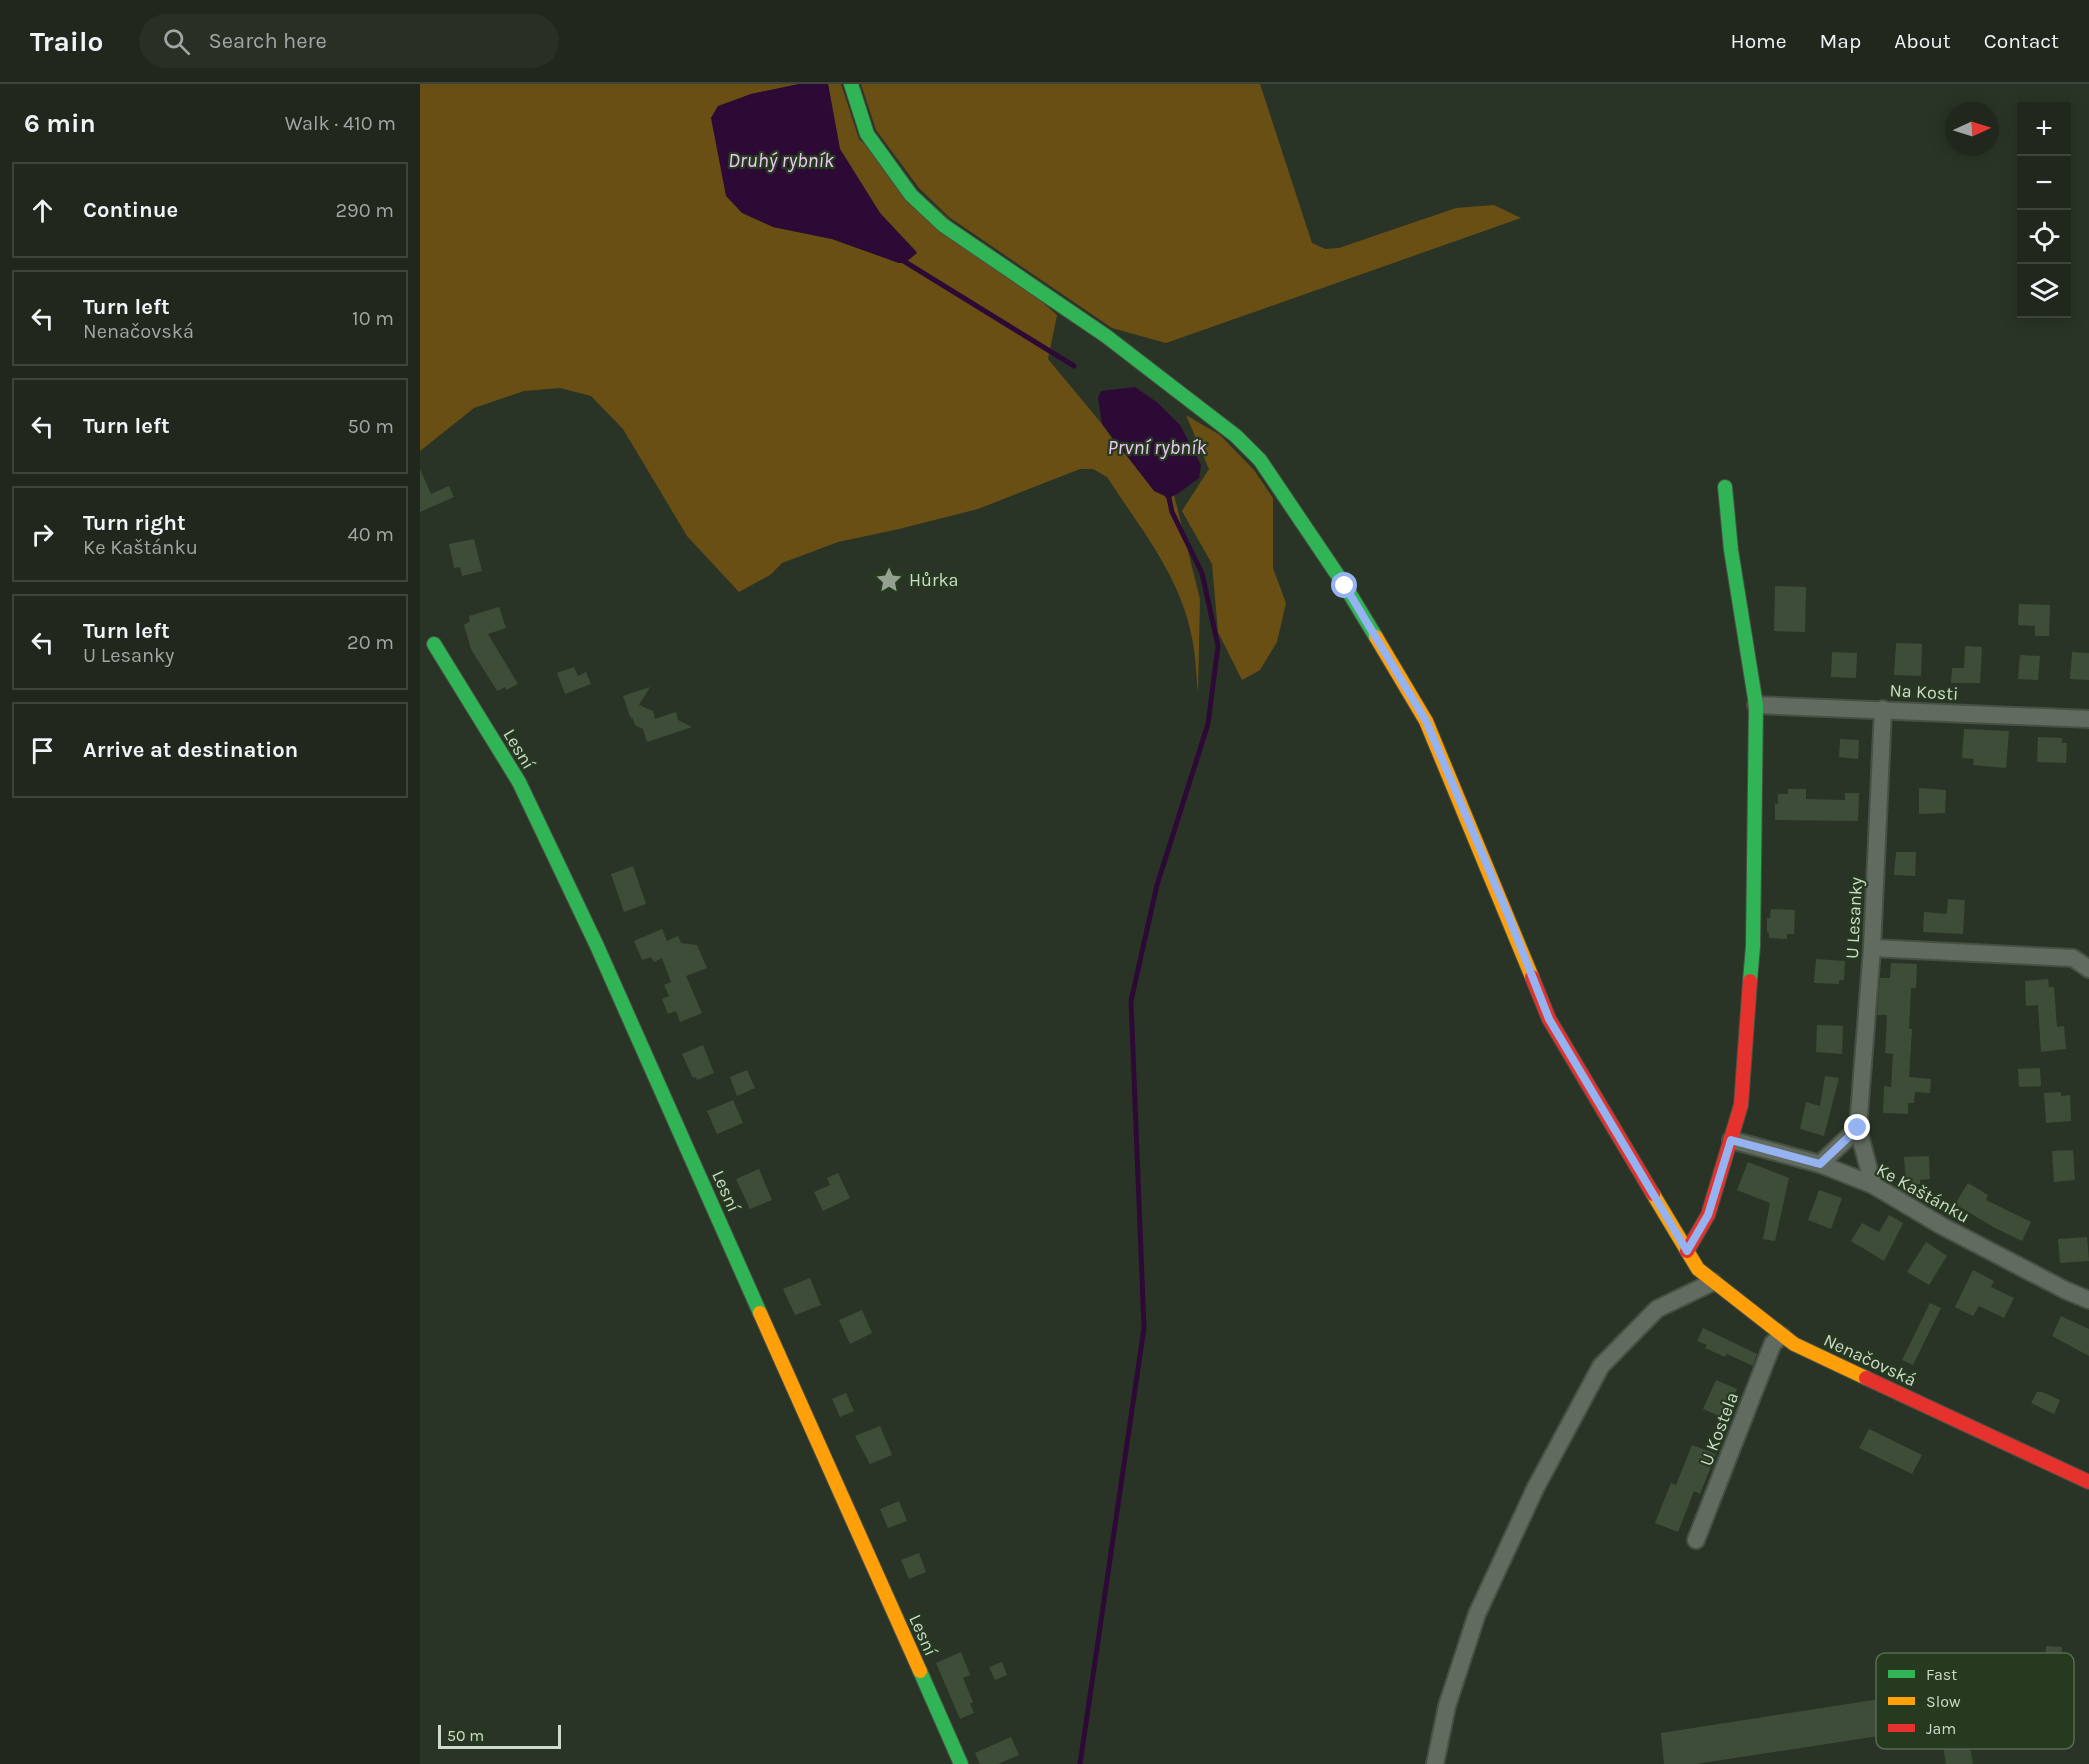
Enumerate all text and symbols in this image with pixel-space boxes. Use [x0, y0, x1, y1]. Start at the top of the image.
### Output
search box [139, 14, 559, 68]
text: Trailo [30, 25, 103, 58]
icon: search [160, 25, 193, 58]
text: Search here [208, 28, 327, 54]
text: Home [1731, 29, 1787, 53]
text: Map [1820, 29, 1861, 53]
text: About [1894, 29, 1951, 53]
text: Contact [1984, 29, 2059, 53]
north arrow [1945, 102, 1999, 156]
map controls [2017, 102, 2071, 318]
button: + [2017, 102, 2071, 156]
text: 6 min [24, 108, 96, 139]
text: Walk · 410 m [285, 112, 396, 135]
water label: Druhý rybník [728, 149, 835, 172]
button: − [2017, 156, 2071, 210]
icon: ahead [26, 194, 59, 227]
text: Continue [83, 197, 178, 223]
text: 290 m [335, 199, 394, 222]
button: locate [2017, 210, 2071, 264]
button: layers [2017, 264, 2071, 318]
text: Turn left [83, 294, 170, 320]
icon: left [26, 302, 59, 335]
text: 10 m [352, 307, 394, 330]
text: Nenačovská [83, 320, 194, 343]
icon: left [26, 410, 59, 443]
text: Turn left [83, 413, 170, 439]
text: 50 m [347, 415, 394, 438]
water label: První rybník [1108, 436, 1207, 459]
text: Turn right [83, 510, 186, 536]
icon: right [26, 518, 59, 551]
text: 40 m [348, 523, 394, 546]
text: Ke Kaštánku [83, 536, 198, 559]
place icon: Hůrka [874, 565, 904, 595]
place label: Hůrka [909, 569, 959, 591]
route start [1331, 572, 1357, 598]
text: Turn left [83, 618, 170, 644]
icon: left [26, 626, 59, 659]
text: 20 m [347, 631, 394, 654]
text: U Lesanky [83, 644, 174, 667]
street label: Na Kosti [1889, 679, 1959, 705]
street label: Lesní [498, 725, 540, 774]
icon: arrive [26, 734, 59, 767]
text: Arrive at destination [83, 737, 298, 763]
street label: U Lesanky [1841, 876, 1867, 960]
route end [1844, 1114, 1870, 1140]
street label: Ke Kaštánku [1872, 1158, 1974, 1228]
street label: Lesní [707, 1167, 745, 1216]
street label: Nenačovská [1820, 1329, 1920, 1391]
street label: U Kostela [1695, 1389, 1743, 1469]
street label: Lesní [904, 1611, 942, 1660]
legend [1876, 1653, 2074, 1749]
text: Fast [1926, 1665, 1957, 1684]
text: Slow [1926, 1692, 1961, 1711]
text: Jam [1926, 1719, 1956, 1738]
scale bar [438, 1722, 561, 1750]
text: 50 m [447, 1726, 484, 1745]

